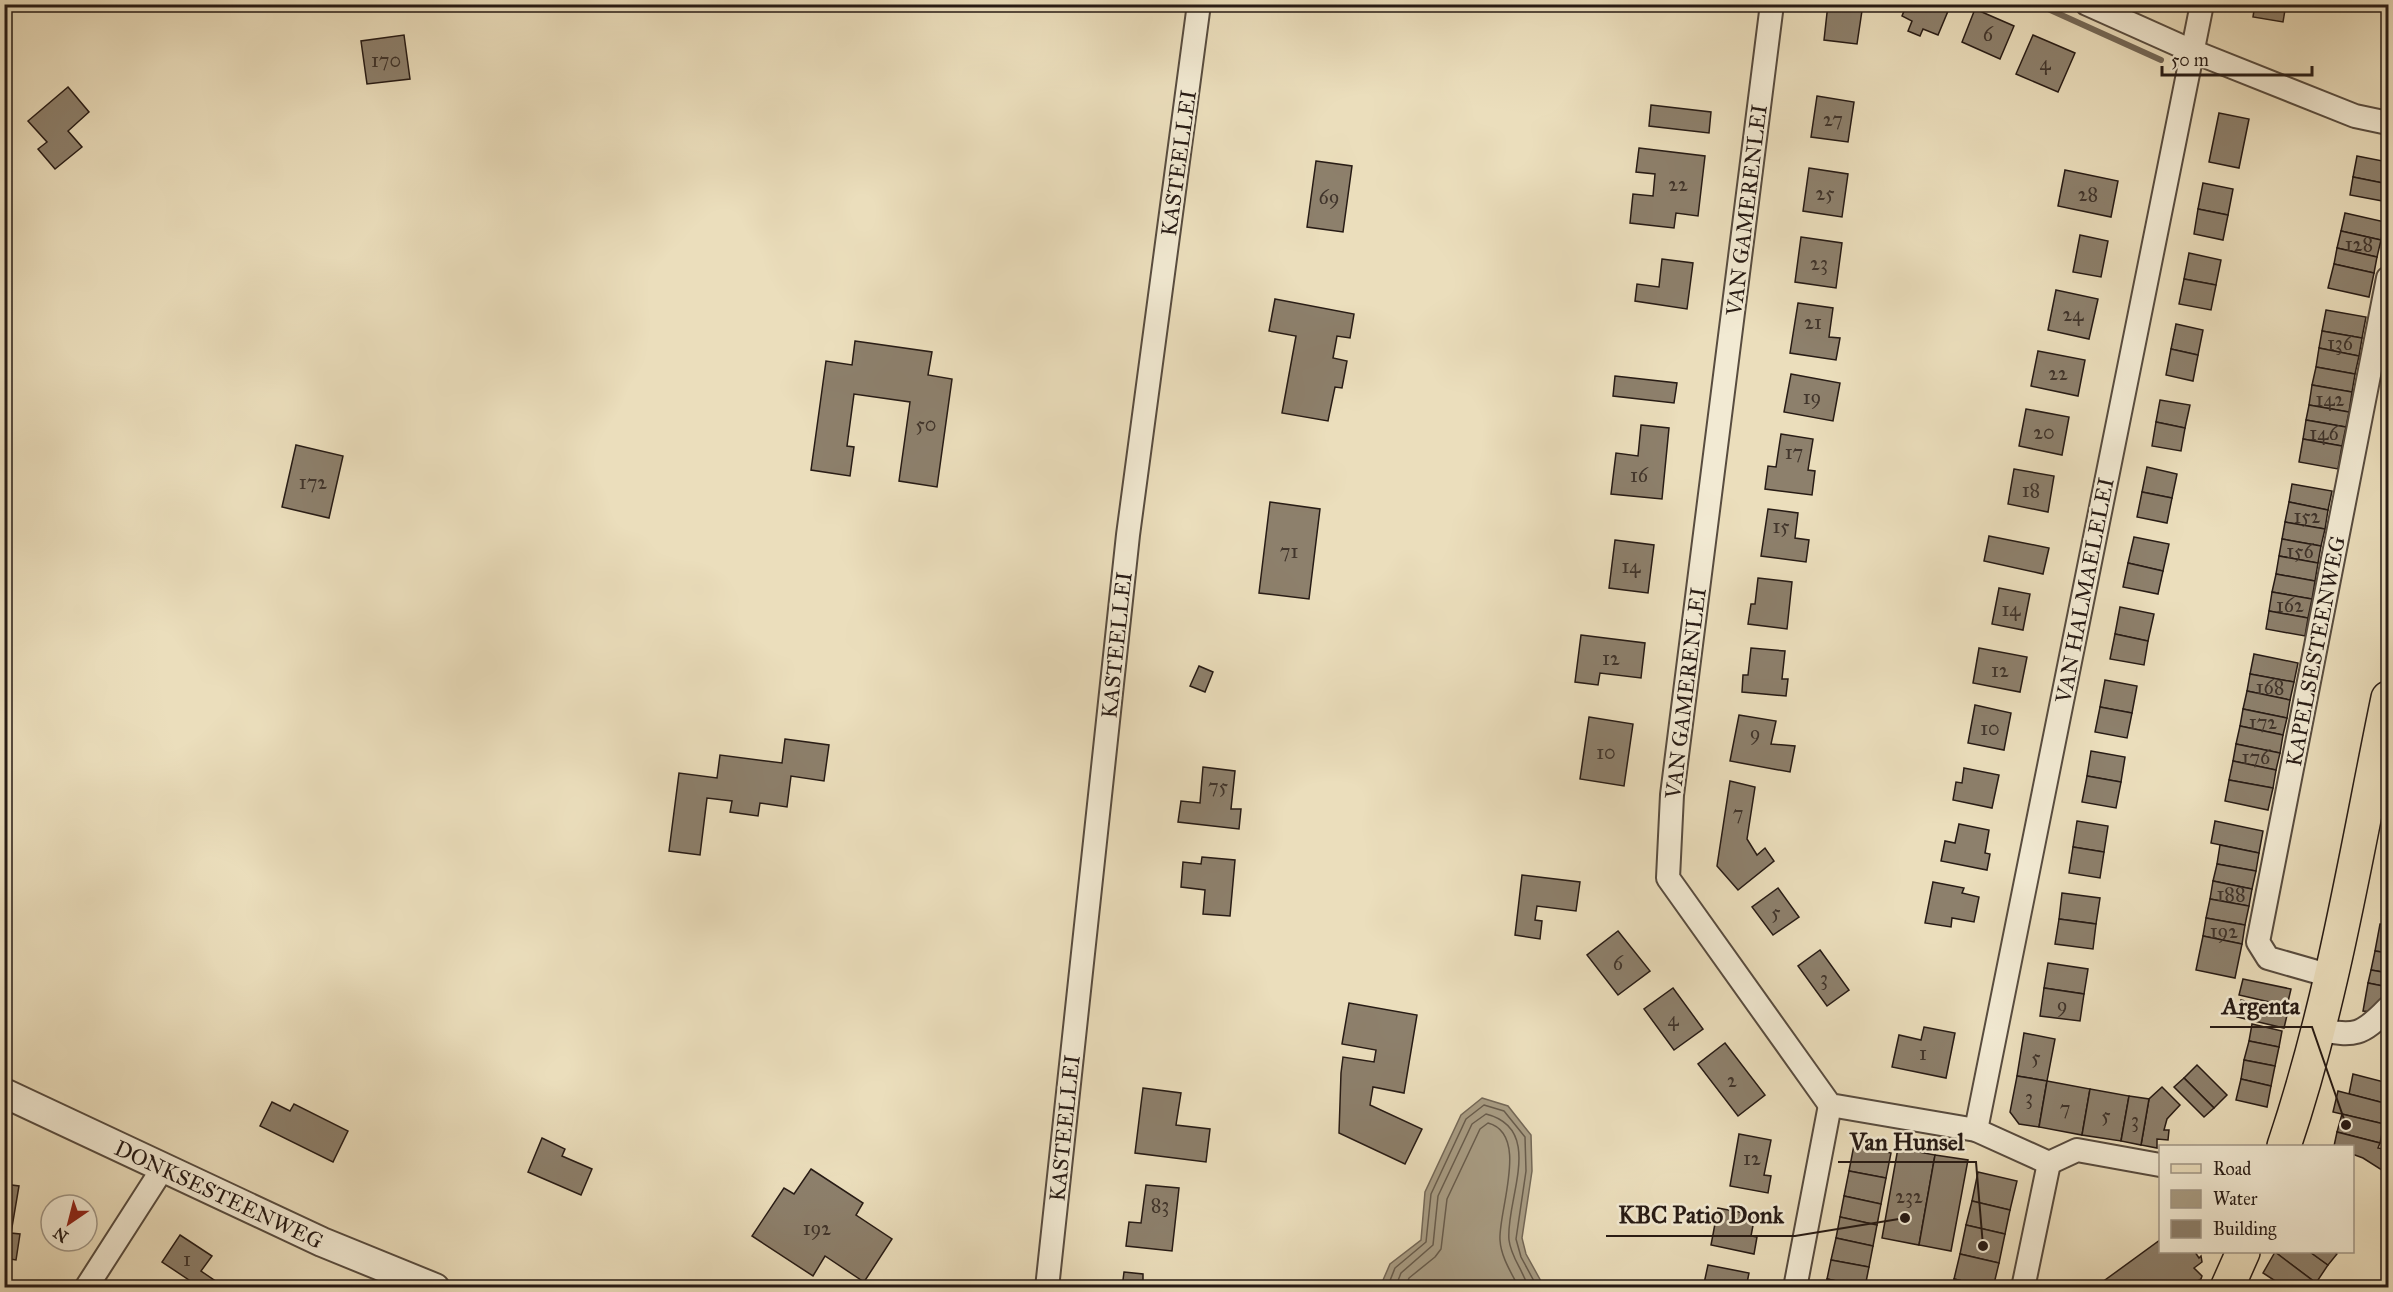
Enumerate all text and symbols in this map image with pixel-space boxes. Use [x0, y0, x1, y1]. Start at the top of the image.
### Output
house number: 6 [1983, 22, 1994, 46]
scale bar [2162, 39, 2312, 77]
house number: 170 [371, 48, 401, 72]
text: 50 m [2171, 49, 2209, 71]
house number: 4 [2039, 51, 2051, 75]
street label: KASTEELLEI [1155, 88, 1202, 238]
street label: VAN GAMERENLEI [1720, 103, 1773, 318]
house number: 27 [1823, 107, 1843, 131]
house number: 22 [1668, 172, 1688, 196]
house number: 25 [1815, 181, 1835, 205]
house number: 28 [2078, 182, 2098, 206]
house number: 69 [1319, 185, 1340, 209]
house number: 128 [2345, 232, 2373, 256]
house number: 23 [1810, 251, 1828, 275]
house number: 24 [2062, 302, 2084, 326]
house number: 21 [1804, 310, 1822, 334]
house number: 136 [2327, 331, 2354, 355]
house number: 22 [2048, 361, 2068, 385]
house number: 19 [1803, 385, 1821, 409]
house number: 142 [2316, 387, 2345, 411]
house number: 50 [916, 412, 936, 436]
house number: 20 [2033, 420, 2055, 444]
house number: 146 [2309, 421, 2339, 445]
house number: 17 [1785, 440, 1803, 464]
house number: 16 [1630, 463, 1649, 487]
house number: 172 [299, 470, 327, 494]
street label: VAN HALMAELELEI [2049, 475, 2120, 706]
house number: 18 [2022, 478, 2040, 502]
house number: 152 [2294, 504, 2321, 528]
house number: 15 [1772, 514, 1790, 538]
street label: KAPELSESTEENWEG [2280, 534, 2351, 769]
house number: 71 [1280, 539, 1298, 563]
house number: 156 [2286, 539, 2314, 563]
house number: 14 [1621, 554, 1641, 578]
street label: KASTEELLEI [1095, 570, 1138, 720]
street label: VAN GAMERENLEI [1659, 586, 1712, 801]
house number: 162 [2276, 593, 2304, 617]
house number: 14 [2001, 597, 2021, 621]
house number: 12 [1602, 646, 1620, 670]
house number: 12 [1991, 658, 2009, 682]
house number: 168 [2256, 675, 2284, 699]
house number: 172 [2249, 710, 2277, 734]
house number: 10 [1980, 716, 2000, 740]
house number: 9 [1750, 721, 1760, 745]
house number: 10 [1596, 740, 1616, 764]
house number: 176 [2242, 745, 2271, 769]
house number: 75 [1208, 774, 1228, 798]
house number: 7 [1733, 801, 1743, 825]
house number: 188 [2216, 882, 2246, 906]
house number: 5 [1771, 900, 1781, 924]
house number: 192 [2210, 919, 2238, 943]
house number: 6 [1613, 951, 1624, 975]
house number: 3 [1820, 966, 1828, 990]
callout: Argenta [2210, 985, 2312, 1027]
text: Argenta [2220, 991, 2301, 1021]
house number: 9 [2057, 993, 2067, 1017]
house number: 4 [1667, 1007, 1679, 1031]
house number: 1 [1919, 1041, 1927, 1065]
house number: 5 [2031, 1045, 2041, 1069]
street label: KASTEELLEI [1043, 1053, 1086, 1203]
house number: 2 [1727, 1068, 1737, 1092]
house number: 3 [2025, 1085, 2033, 1109]
house number: 7 [2060, 1096, 2070, 1120]
house number: 5 [2101, 1103, 2111, 1127]
house number: 3 [2131, 1108, 2139, 1132]
callout: Van Hunsel [1838, 1120, 1976, 1162]
text: Van Hunsel [1849, 1127, 1965, 1157]
street label: DONKSESTEENWEG [110, 1134, 327, 1255]
legend [2159, 1145, 2354, 1253]
house number: 12 [1743, 1146, 1761, 1170]
text: Road [2213, 1158, 2251, 1180]
house number: 232 [1895, 1184, 1923, 1208]
text: Water [2213, 1188, 2258, 1210]
north arrow [39, 1193, 99, 1253]
house number: 83 [1151, 1193, 1169, 1217]
callout: KBC Patio Donk [1606, 1194, 1795, 1236]
text: KBC Patio Donk [1618, 1200, 1785, 1230]
house number: 192 [803, 1216, 831, 1240]
text: Building [2213, 1218, 2277, 1241]
text: N [49, 1223, 72, 1247]
house number: 1 [183, 1247, 191, 1271]

